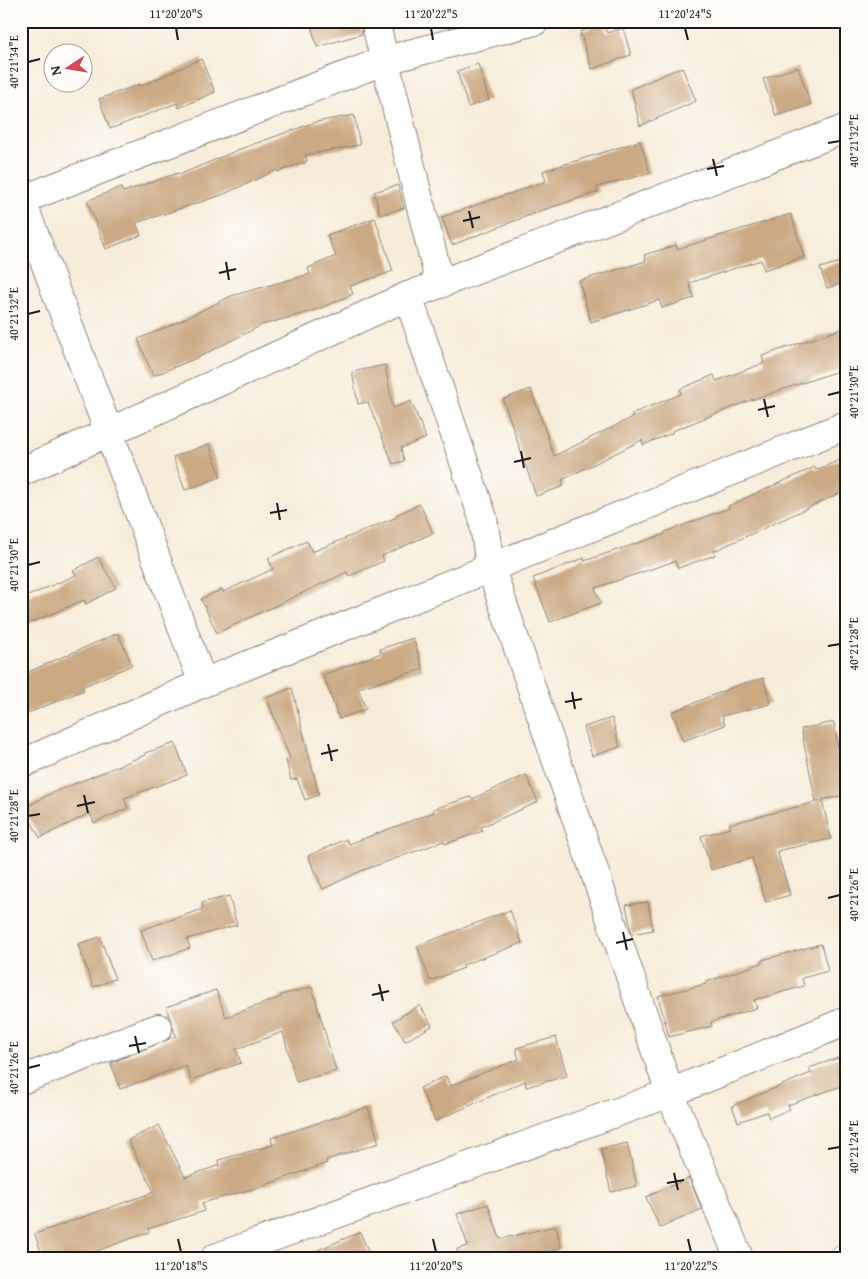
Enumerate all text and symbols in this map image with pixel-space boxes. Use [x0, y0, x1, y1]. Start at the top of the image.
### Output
text: 11°20'20"S [149, 5, 203, 22]
text: 11°20'22"S [404, 5, 458, 22]
text: 11°20'24"S [658, 5, 712, 22]
text: 40°21'34"E [5, 35, 22, 89]
north arrow [42, 42, 92, 92]
text: N [44, 63, 66, 77]
text: 40°21'32"E [845, 114, 862, 168]
text: 40°21'32"E [5, 287, 22, 341]
text: 40°21'30"E [845, 365, 862, 419]
text: 40°21'30"E [5, 538, 22, 592]
text: 40°21'28"E [845, 617, 862, 671]
text: 40°21'28"E [5, 789, 22, 843]
text: 40°21'26"E [845, 868, 862, 922]
text: 40°21'26"E [5, 1041, 22, 1095]
text: 40°21'24"E [845, 1120, 862, 1174]
text: 11°20'18"S [154, 1257, 208, 1274]
text: 11°20'20"S [409, 1257, 463, 1274]
text: 11°20'22"S [664, 1257, 718, 1274]

